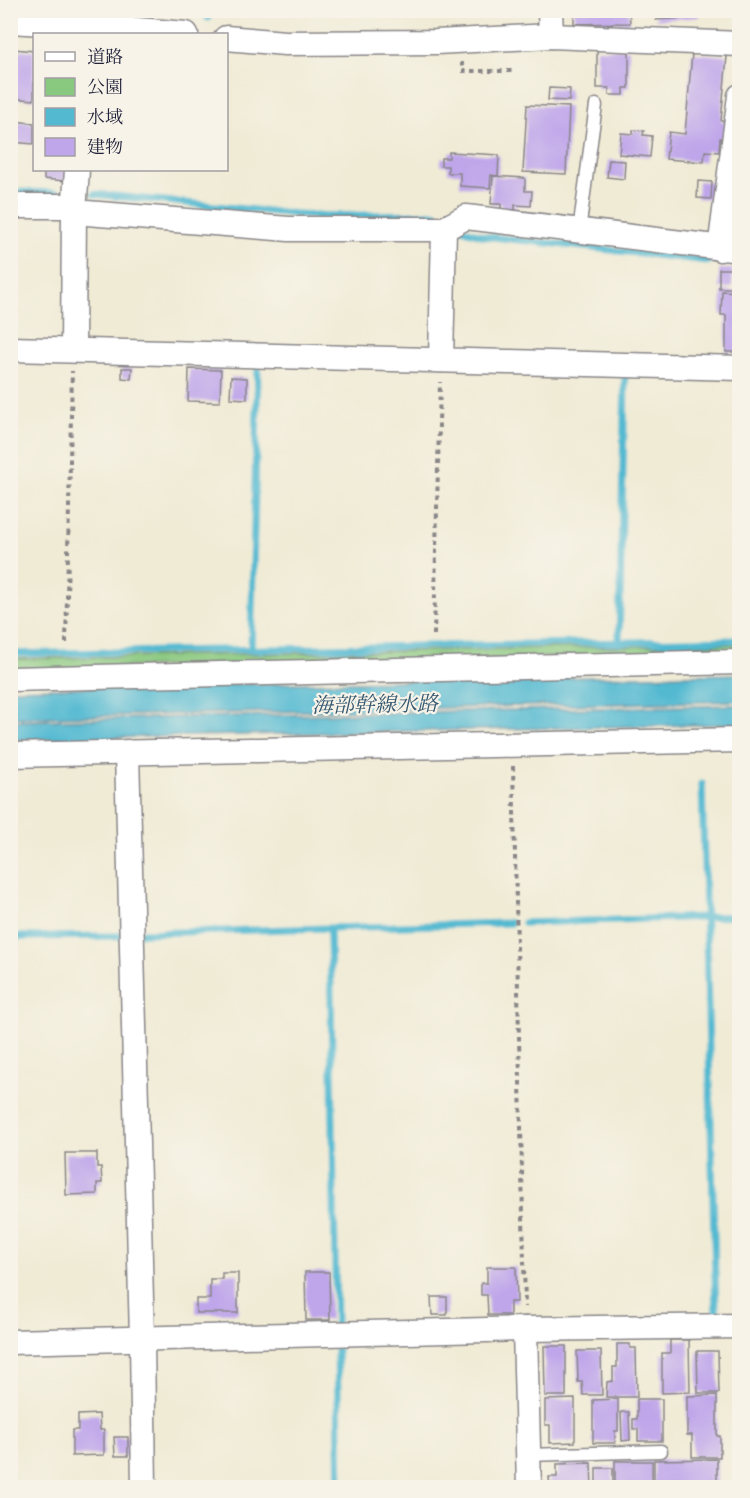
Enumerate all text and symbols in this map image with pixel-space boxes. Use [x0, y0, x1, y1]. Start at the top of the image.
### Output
legend [33, 33, 228, 171]
text: 道路 [87, 45, 123, 70]
text: 公園 [87, 75, 123, 100]
text: 水域 [87, 105, 123, 130]
text: 建物 [87, 135, 123, 160]
water label: 海部幹線水路 [312, 689, 440, 721]

